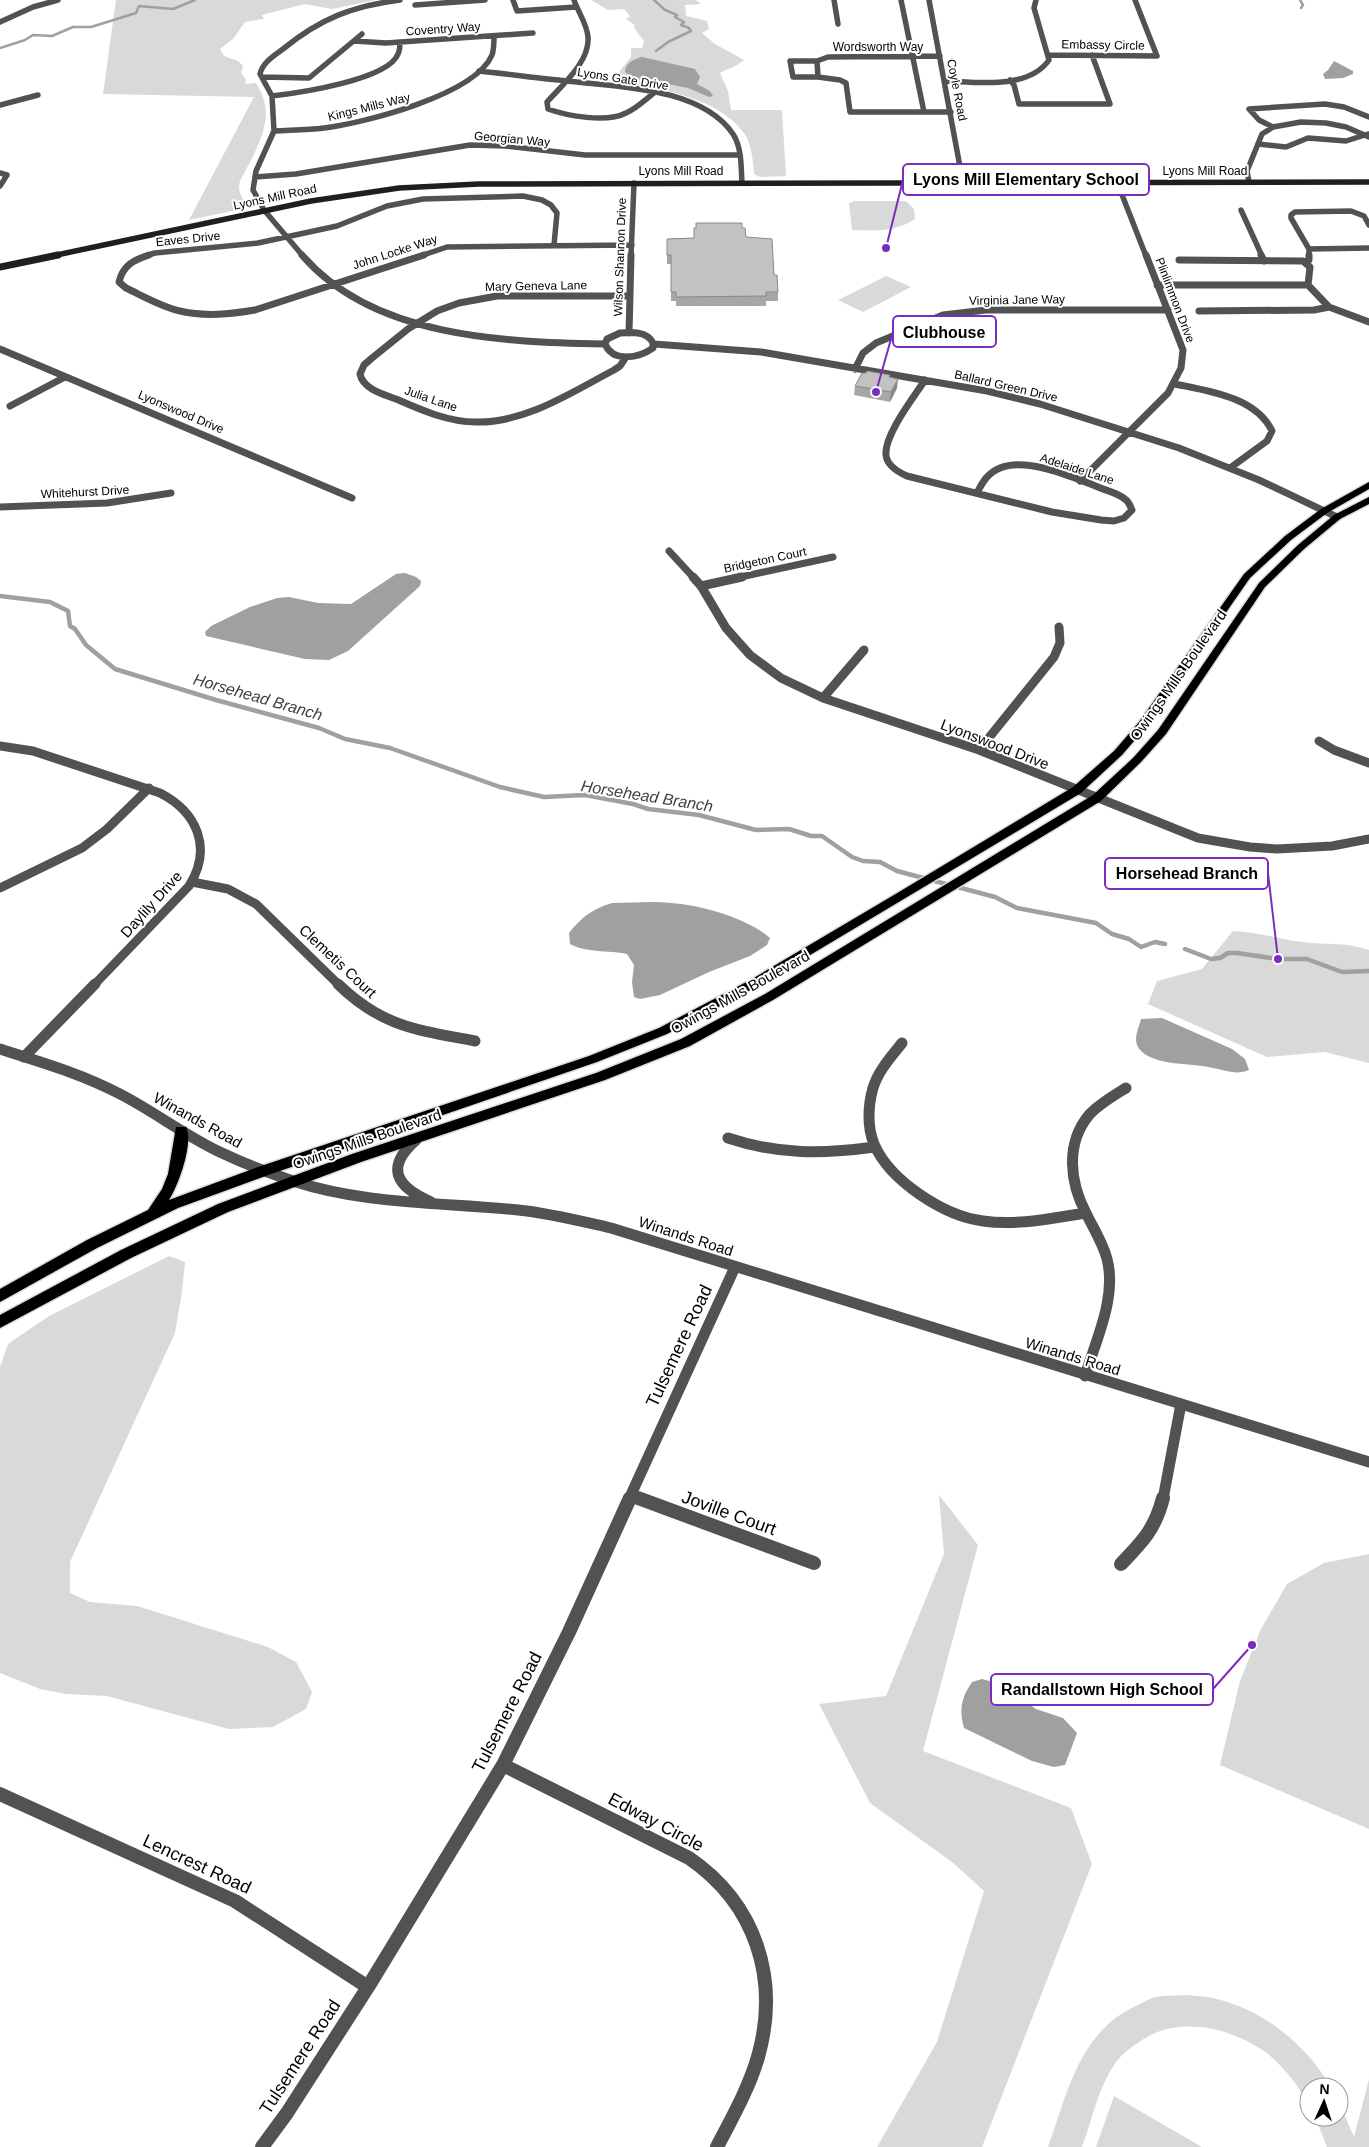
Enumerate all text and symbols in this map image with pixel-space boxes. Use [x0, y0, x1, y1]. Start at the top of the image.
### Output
street label: Coventry Way [405, 19, 481, 39]
street label: Embassy Circle [1061, 37, 1145, 53]
street label: Wordsworth Way [833, 40, 923, 54]
street label: Coyle Road [944, 58, 970, 122]
street label: Lyons Gate Drive [576, 65, 670, 93]
street label: Kings Mills Way [326, 90, 412, 124]
street label: Georgian Way [473, 129, 551, 149]
street label: Lyons Mill Road [639, 164, 723, 178]
callout: Lyons Mill Elementary School [903, 164, 1149, 195]
street label: Lyons Mill Road [1163, 164, 1247, 178]
text: Lyons Mill Elementary School [913, 171, 1139, 188]
street label: Lyons Mill Road [232, 181, 318, 213]
street label: Wilson Shannon Drive [611, 197, 629, 317]
street label: Eaves Drive [155, 229, 221, 249]
street label: John Locke Way [351, 232, 439, 272]
street label: Plinlimmon Drive [1152, 255, 1198, 345]
street label: Mary Geneva Lane [485, 278, 587, 294]
street label: Virginia Jane Way [969, 292, 1065, 308]
callout: Clubhouse [893, 316, 996, 347]
text: Clubhouse [903, 324, 985, 341]
street label: Ballard Green Drive [953, 367, 1059, 405]
street label: Julia Lane [403, 383, 459, 415]
street label: Lyonswood Drive [136, 388, 226, 436]
street label: Adelaide Lane [1038, 450, 1116, 488]
street label: Whitehurst Drive [40, 483, 130, 501]
street label: Bridgeton Court [722, 544, 808, 576]
street label: Owings Mills Boulevard [1126, 606, 1230, 744]
water label: Horsehead Branch [192, 670, 325, 724]
street label: Lyonswood Drive [939, 716, 1051, 772]
water label: Horsehead Branch [580, 777, 714, 815]
callout: Horsehead Branch [1105, 858, 1268, 889]
text: Horsehead Branch [1116, 865, 1258, 882]
street label: Daylily Drive [117, 867, 185, 941]
street label: Clemetis Court [296, 921, 381, 1002]
street label: Owings Mills Boulevard [668, 947, 812, 1037]
street label: Winands Road [151, 1089, 245, 1151]
street label: Owings Mills Boulevard [291, 1106, 443, 1172]
street label: Winands Road [637, 1213, 735, 1259]
street label: Tulsemere Road [642, 1282, 716, 1410]
street label: Winands Road [1023, 1333, 1123, 1379]
street label: Joville Court [679, 1487, 779, 1539]
street label: Tulsemere Road [468, 1648, 546, 1776]
callout: Randallstown High School [991, 1674, 1213, 1705]
text: Randallstown High School [1001, 1681, 1203, 1698]
street label: Edway Circle [605, 1789, 707, 1855]
street label: Lencrest Road [140, 1830, 254, 1898]
street label: Tulsemere Road [256, 1996, 344, 2118]
north arrow [1299, 2077, 1349, 2127]
text: N [1319, 2081, 1330, 2097]

